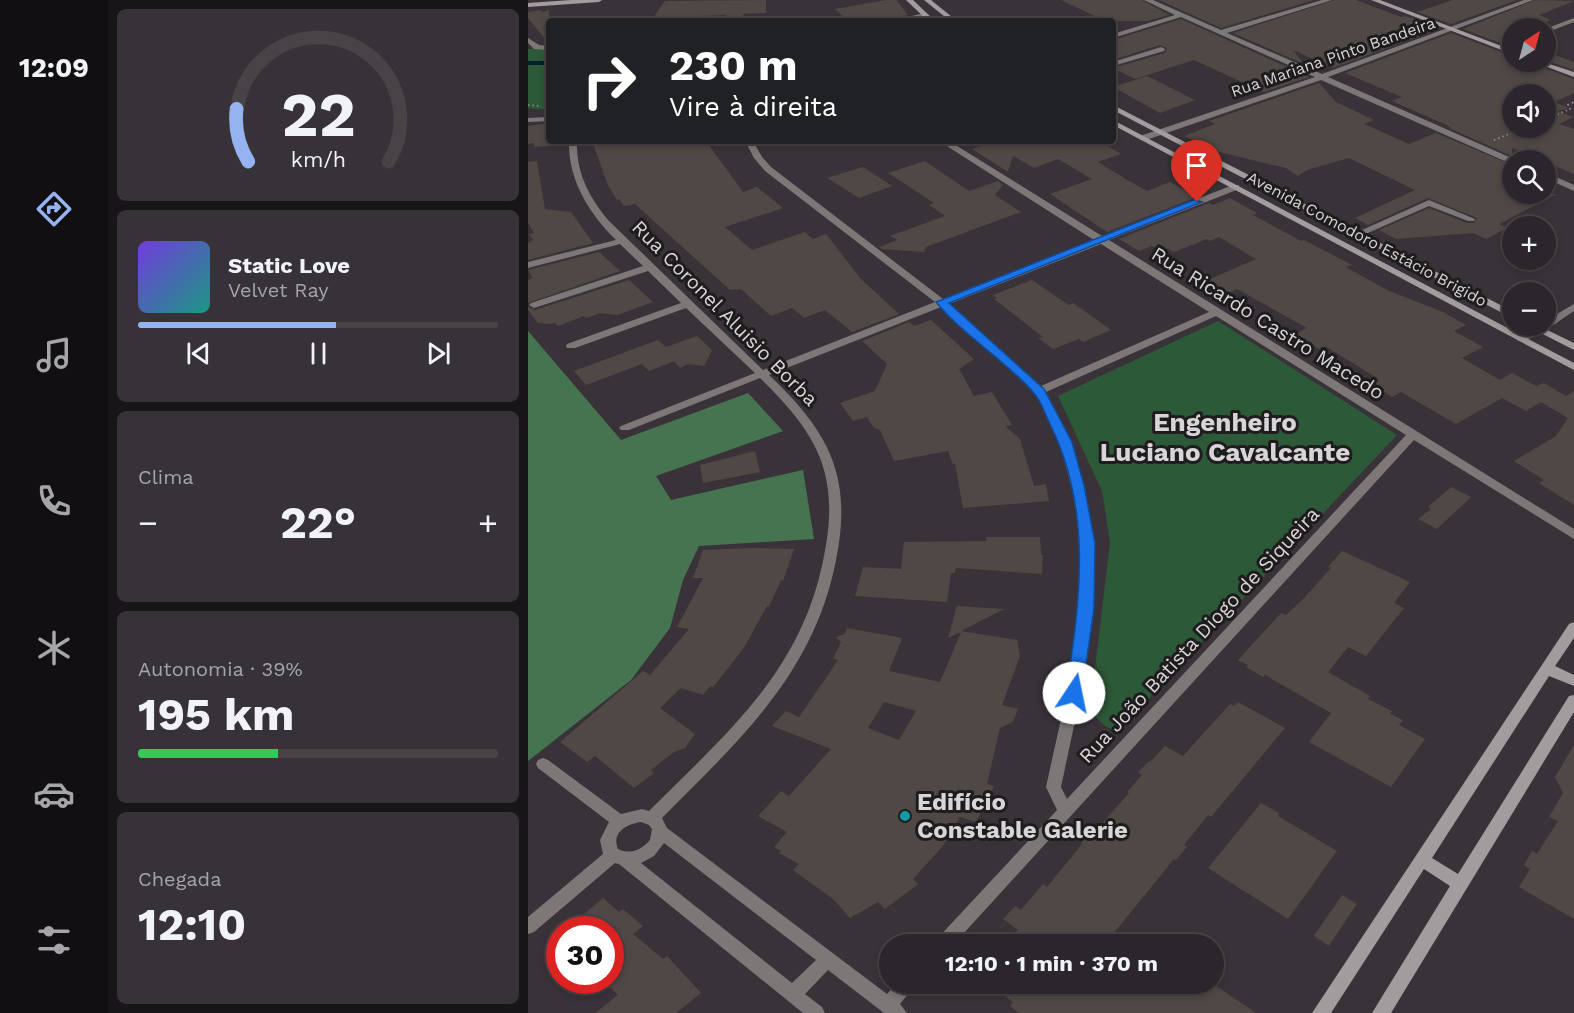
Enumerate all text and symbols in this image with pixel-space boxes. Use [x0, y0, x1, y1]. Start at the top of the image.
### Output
street label: Rua Mariana Pinto Bandeira [1228, 13, 1438, 101]
north arrow [1502, 18, 1556, 72]
map controls [1502, 18, 1556, 336]
text: 230 m [669, 41, 798, 90]
icon: right [570, 42, 648, 120]
text: 12:09 [19, 52, 89, 84]
text: 22 [281, 78, 355, 151]
button: sound [1502, 84, 1556, 138]
text: Vire à direita [669, 91, 837, 123]
pin [1171, 140, 1222, 202]
text: km/h [290, 147, 346, 172]
icon: arrive [1180, 149, 1213, 182]
button: search [1502, 150, 1556, 204]
street label: Avenida Comodoro Estácio Brigido [1244, 168, 1490, 310]
icon: directions [33, 188, 75, 230]
street label: Rua Coronel Aluisio Borba [627, 215, 823, 411]
button: + [1502, 216, 1556, 270]
street label: Rua Ricardo Castro Macedo [1147, 241, 1389, 405]
text: Static Love [228, 253, 350, 278]
text: Velvet Ray [228, 278, 329, 302]
button: − [1502, 282, 1556, 336]
icon: music [33, 334, 75, 376]
icon: previous [182, 337, 215, 370]
icon: pause [302, 337, 335, 370]
icon: next [422, 337, 455, 370]
district label: Engenheiro Luciano Cavalcante [1100, 407, 1350, 467]
text: Clima [138, 465, 194, 489]
icon: phone [33, 480, 75, 522]
text: 22° [280, 496, 356, 549]
street label: Rua João Batista Diogo de Siqueira [1074, 502, 1324, 768]
text: − [138, 503, 158, 542]
text: + [478, 503, 498, 542]
icon: climate [33, 627, 75, 669]
text: Autonomia · 39% [138, 657, 303, 681]
position arrow [1042, 661, 1106, 725]
text: 195 km [138, 688, 294, 741]
icon: car [33, 773, 75, 815]
place label: Edifício Constable Galerie [917, 788, 1128, 844]
marker: Edifício Constable Galerie [898, 809, 912, 823]
text: Chegada [138, 867, 221, 891]
text: 12:10 [138, 898, 246, 951]
speed limit sign: 30 [546, 916, 624, 994]
icon: filters [33, 919, 75, 961]
text: 12:10 · 1 min · 370 m [945, 951, 1158, 976]

